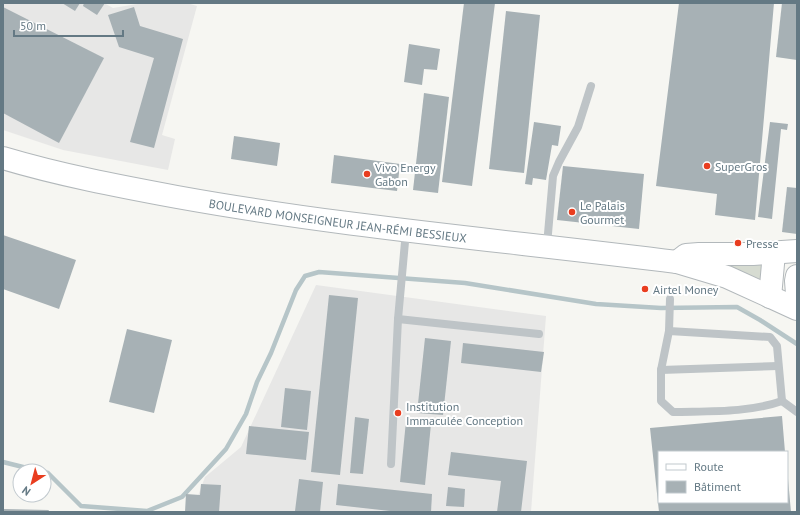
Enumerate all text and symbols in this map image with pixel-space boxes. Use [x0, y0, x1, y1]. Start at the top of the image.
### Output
scale bar [14, 12, 123, 38]
text: 50 m [20, 18, 46, 33]
place label: SuperGros [715, 159, 767, 174]
place label: Vivo Energy Gabon [374, 160, 436, 189]
marker: SuperGros [702, 161, 712, 171]
marker: Vivo Energy Gabon [362, 169, 372, 179]
street label: BOULEVARD MONSEIGNEUR JEAN-RÉMI BESSIEUX [208, 195, 468, 245]
place label: Le Palais Gourmet [580, 198, 625, 227]
marker: Le Palais Gourmet [567, 207, 577, 217]
place label: Presse [746, 236, 779, 251]
marker: Presse [733, 238, 743, 248]
place label: Airtel Money [653, 282, 719, 297]
marker: Airtel Money [640, 284, 650, 294]
place label: Institution Immaculée Conception [406, 399, 523, 428]
marker: Institution Immaculée Conception [393, 408, 403, 418]
legend [658, 451, 788, 503]
text: Route [694, 459, 724, 474]
north arrow [12, 463, 52, 503]
text: Bâtiment [694, 479, 741, 494]
text: N [19, 483, 33, 499]

